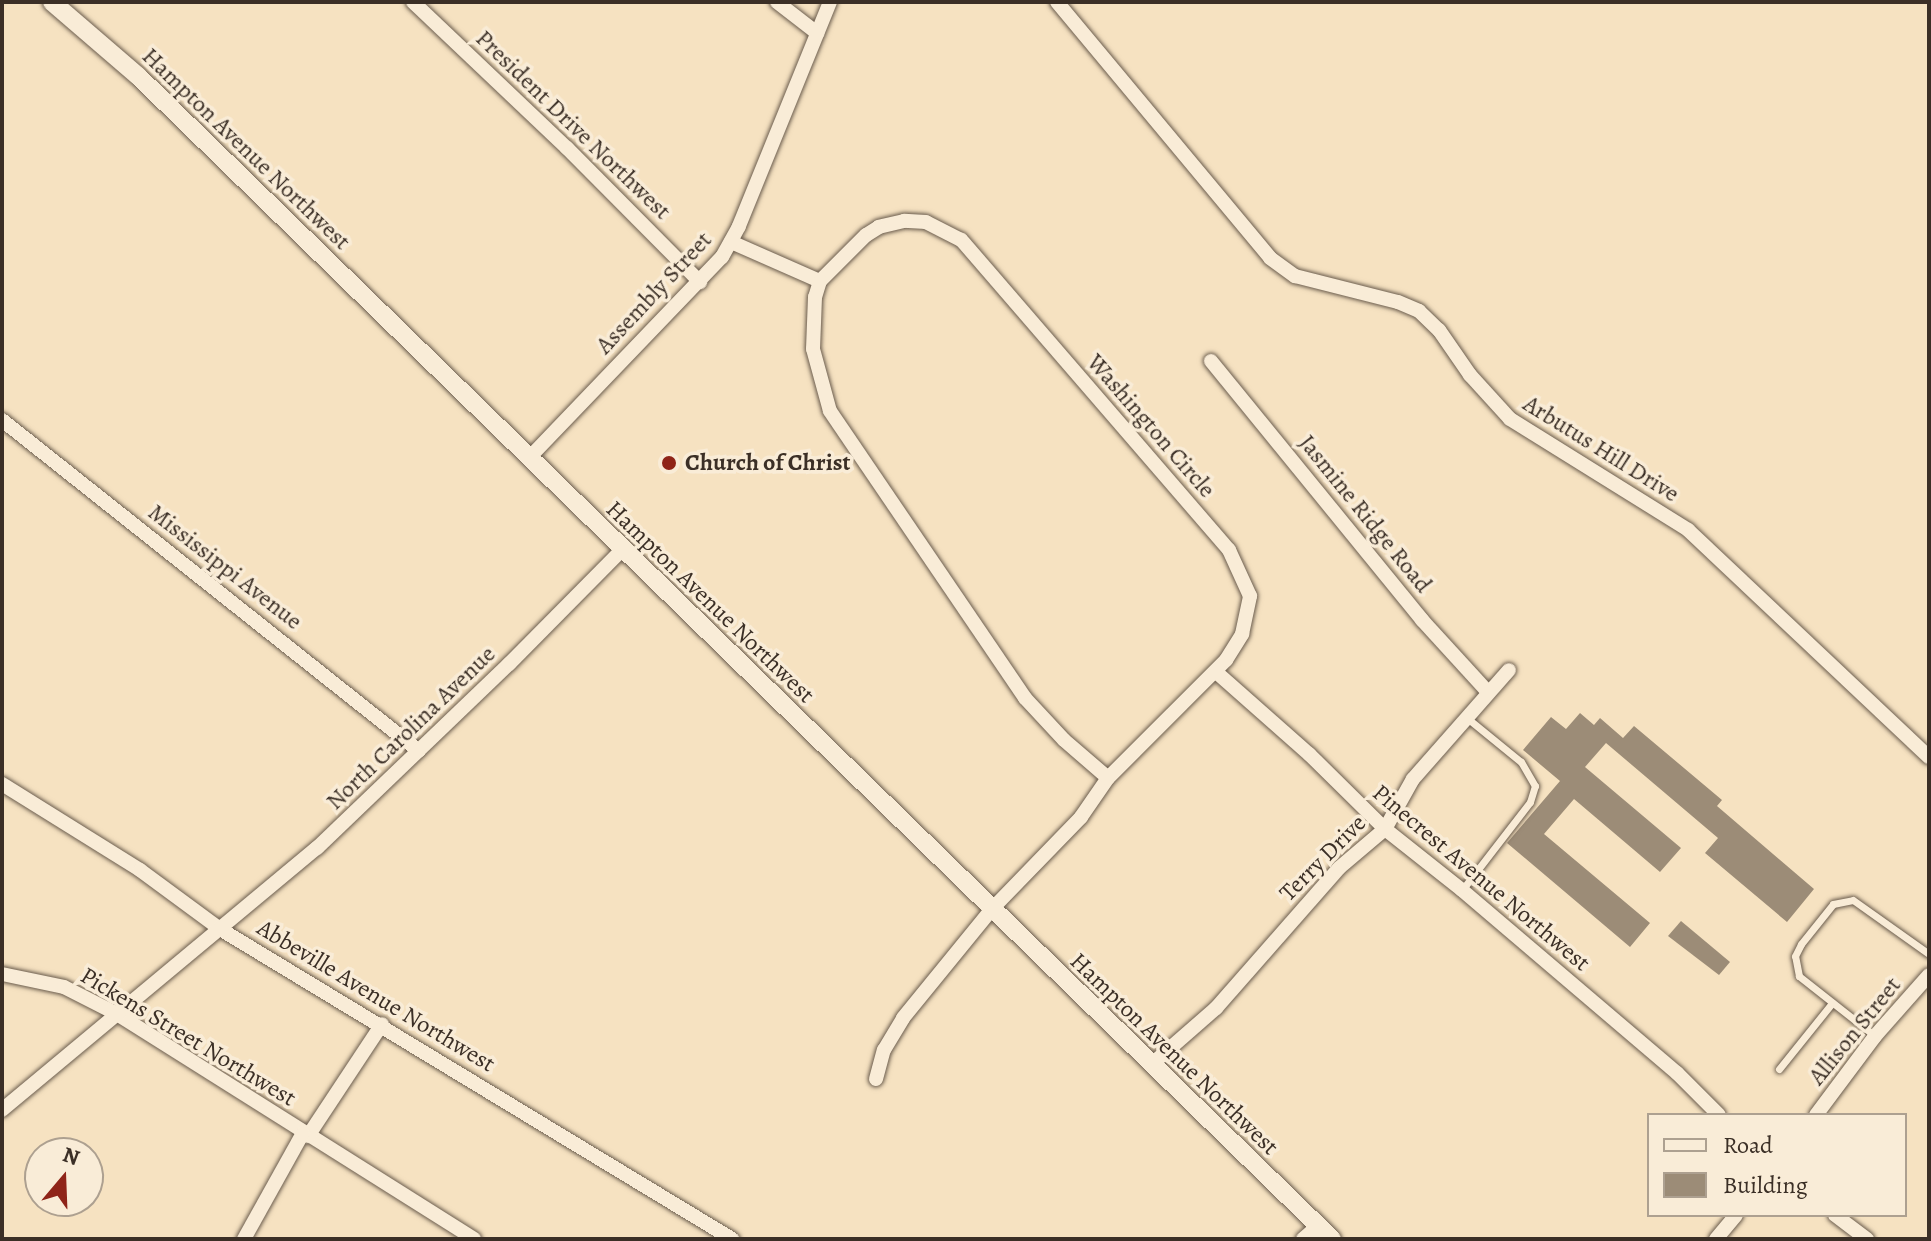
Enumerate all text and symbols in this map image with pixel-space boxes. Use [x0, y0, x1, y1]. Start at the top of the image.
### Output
street label: President Drive Northwest [469, 24, 677, 226]
street label: Hampton Avenue Northwest [136, 42, 356, 256]
street label: Assembly Street [590, 226, 718, 360]
street label: Washington Circle [1081, 348, 1221, 504]
street label: Arbutus Hill Drive [1518, 390, 1684, 508]
street label: Jasmine Ridge Road [1292, 429, 1438, 599]
place label: Church of Christ [685, 449, 850, 477]
marker: Church of Christ [660, 454, 678, 472]
street label: Hampton Avenue Northwest [600, 495, 820, 709]
street label: Mississippi Avenue [142, 498, 308, 636]
street label: North Carolina Avenue [321, 640, 501, 816]
street label: Pinecrest Avenue Northwest [1366, 779, 1596, 977]
street label: Terry Drive [1274, 809, 1372, 907]
street label: Abbeville Avenue Northwest [252, 913, 500, 1079]
street label: Hampton Avenue Northwest [1064, 947, 1284, 1161]
street label: Pickens Street Northwest [75, 961, 301, 1113]
street label: Allison Street [1803, 971, 1907, 1091]
legend [1647, 1113, 1907, 1217]
text: Road [1723, 1129, 1773, 1161]
north arrow [24, 1137, 104, 1217]
text: N [59, 1139, 84, 1173]
text: Building [1723, 1169, 1808, 1201]

